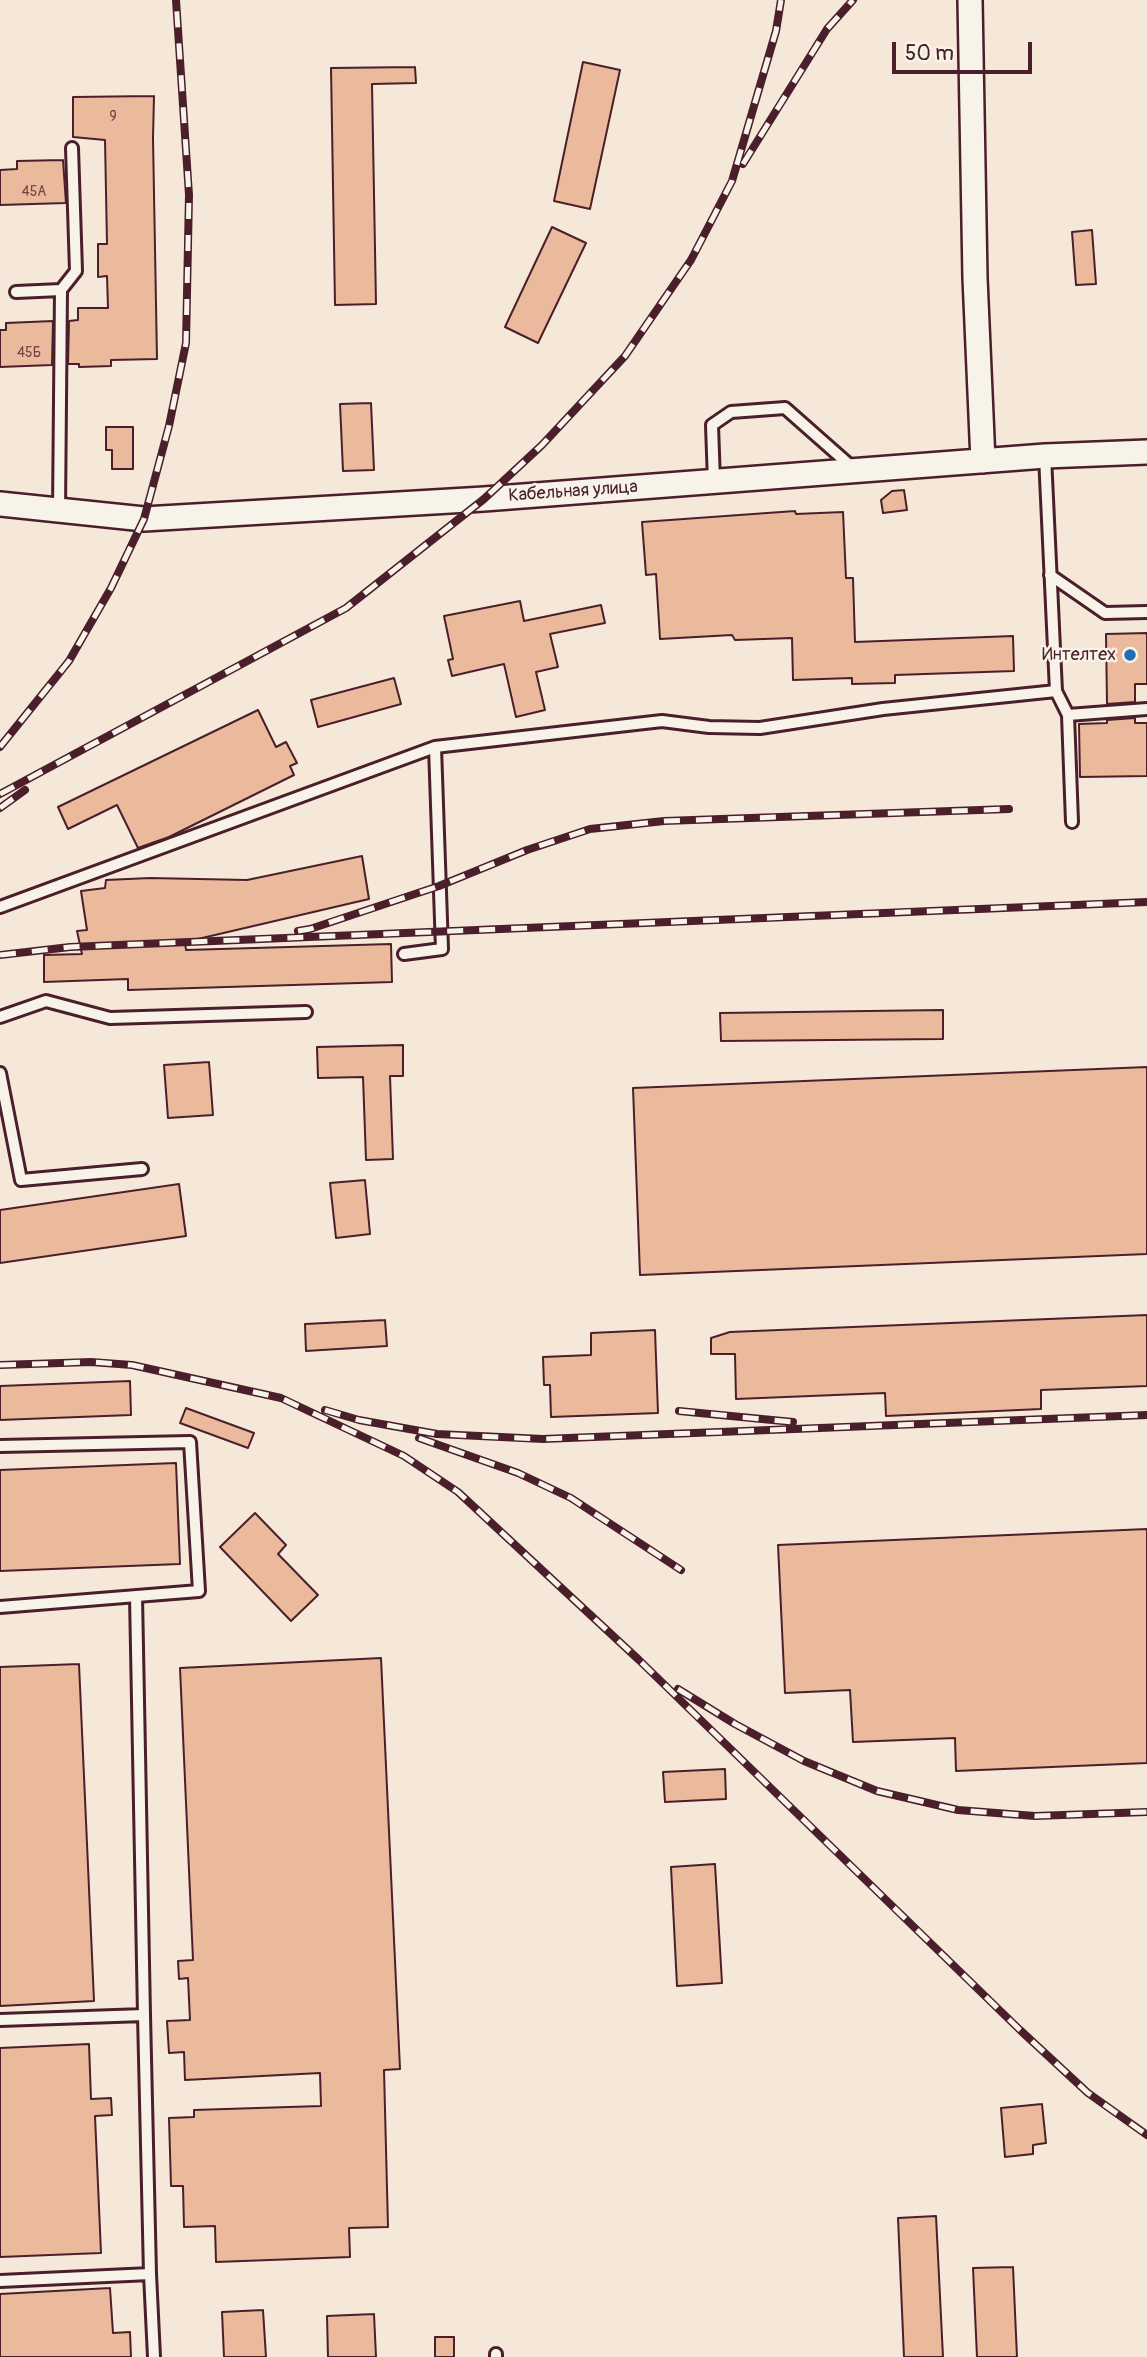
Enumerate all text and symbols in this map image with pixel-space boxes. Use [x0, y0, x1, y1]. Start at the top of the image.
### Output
scale bar [895, 28, 1035, 72]
text: 50 m [905, 40, 954, 67]
house number: 9 [109, 109, 117, 125]
house number: 45А [22, 184, 46, 200]
house number: 45Б [17, 345, 41, 361]
street label: Кабельная улица [508, 477, 638, 507]
place label: Интелтех [1042, 644, 1116, 666]
marker: Интелтех [1122, 647, 1138, 663]

